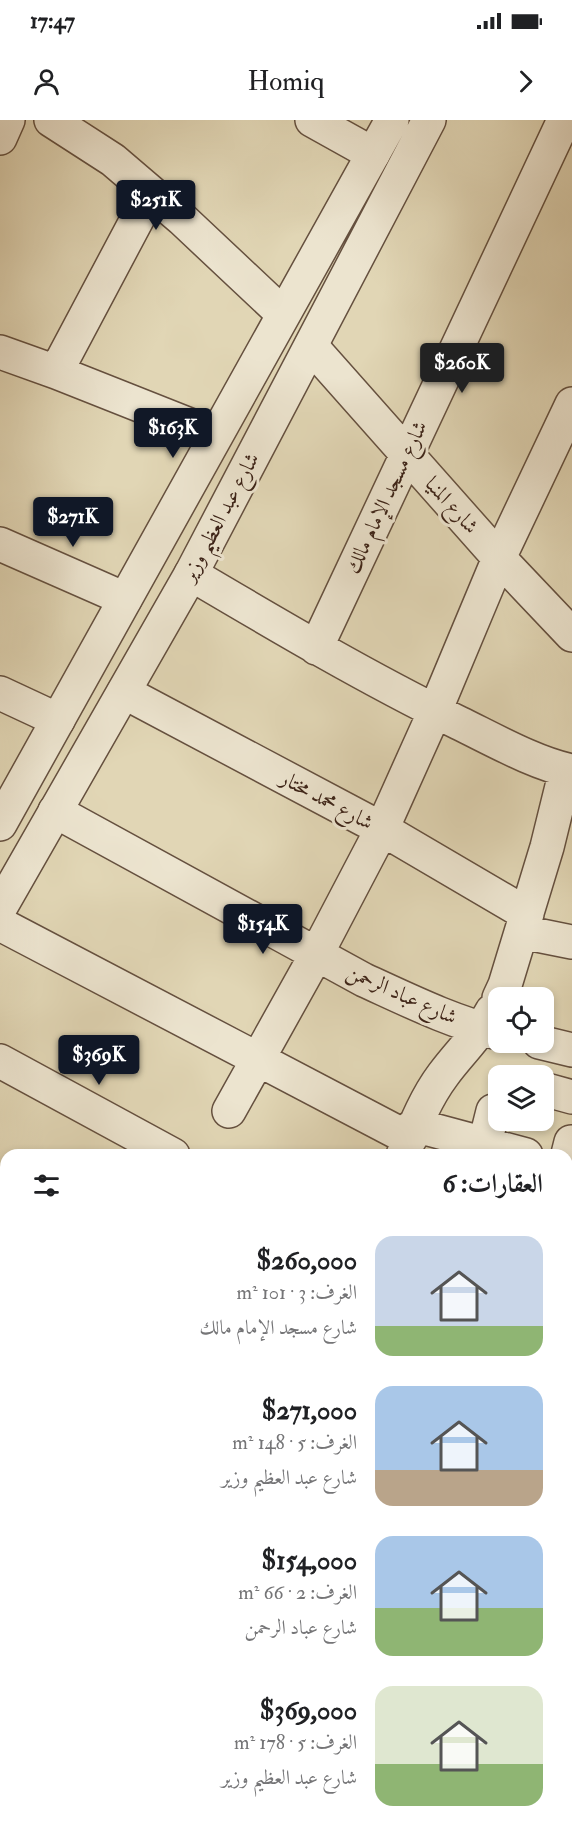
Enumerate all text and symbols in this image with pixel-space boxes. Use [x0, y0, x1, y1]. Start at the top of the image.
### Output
text: 17:47 [30, 7, 75, 35]
icon: person [30, 65, 63, 98]
text: Homiq [248, 65, 324, 98]
icon: forward [509, 65, 542, 98]
pin: $251K [114, 180, 198, 231]
text: $251K [130, 187, 182, 212]
pin: $260K [420, 343, 504, 394]
text: $260K [434, 350, 490, 375]
pin: $163K [131, 408, 215, 459]
text: $163K [148, 415, 198, 440]
street label: شارع مسجد الإمام مالك [339, 417, 437, 580]
street label: شارع عبد العظيم وزير [174, 448, 272, 592]
street label: شارع المنيا [416, 471, 484, 542]
pin: $271K [31, 497, 115, 548]
text: $271K [47, 504, 99, 529]
street label: شارع محمد مختار [272, 764, 378, 840]
pin: $154K [221, 904, 305, 955]
text: $154K [237, 911, 289, 936]
street label: شارع عباد الرحمن [341, 958, 461, 1034]
map controls [488, 987, 554, 1131]
button: locate [488, 987, 554, 1053]
pin: $369K [57, 1035, 141, 1086]
text: $369K [72, 1042, 126, 1067]
button: layers [488, 1065, 554, 1131]
text: العقارات: 6 [442, 1168, 543, 1200]
icon: filters [30, 1169, 63, 1202]
text: $260,000 [257, 1245, 357, 1277]
icon: home [423, 1260, 495, 1332]
text: الغرف: 3 · 101 m² [236, 1280, 357, 1305]
text: شارع مسجد الإمام مالك [199, 1315, 357, 1340]
text: $271,000 [262, 1395, 357, 1427]
icon: home [423, 1410, 495, 1482]
text: الغرف: 5 · 148 m² [232, 1430, 357, 1455]
text: شارع عبد العظيم وزير [221, 1465, 357, 1490]
text: $154,000 [262, 1545, 357, 1577]
icon: home [423, 1560, 495, 1632]
text: الغرف: 2 · 66 m² [238, 1580, 357, 1605]
text: شارع عباد الرحمن [244, 1615, 357, 1640]
text: $369,000 [260, 1695, 357, 1727]
icon: home [423, 1710, 495, 1782]
text: الغرف: 5 · 178 m² [234, 1730, 357, 1755]
text: شارع عبد العظيم وزير [221, 1765, 357, 1790]

